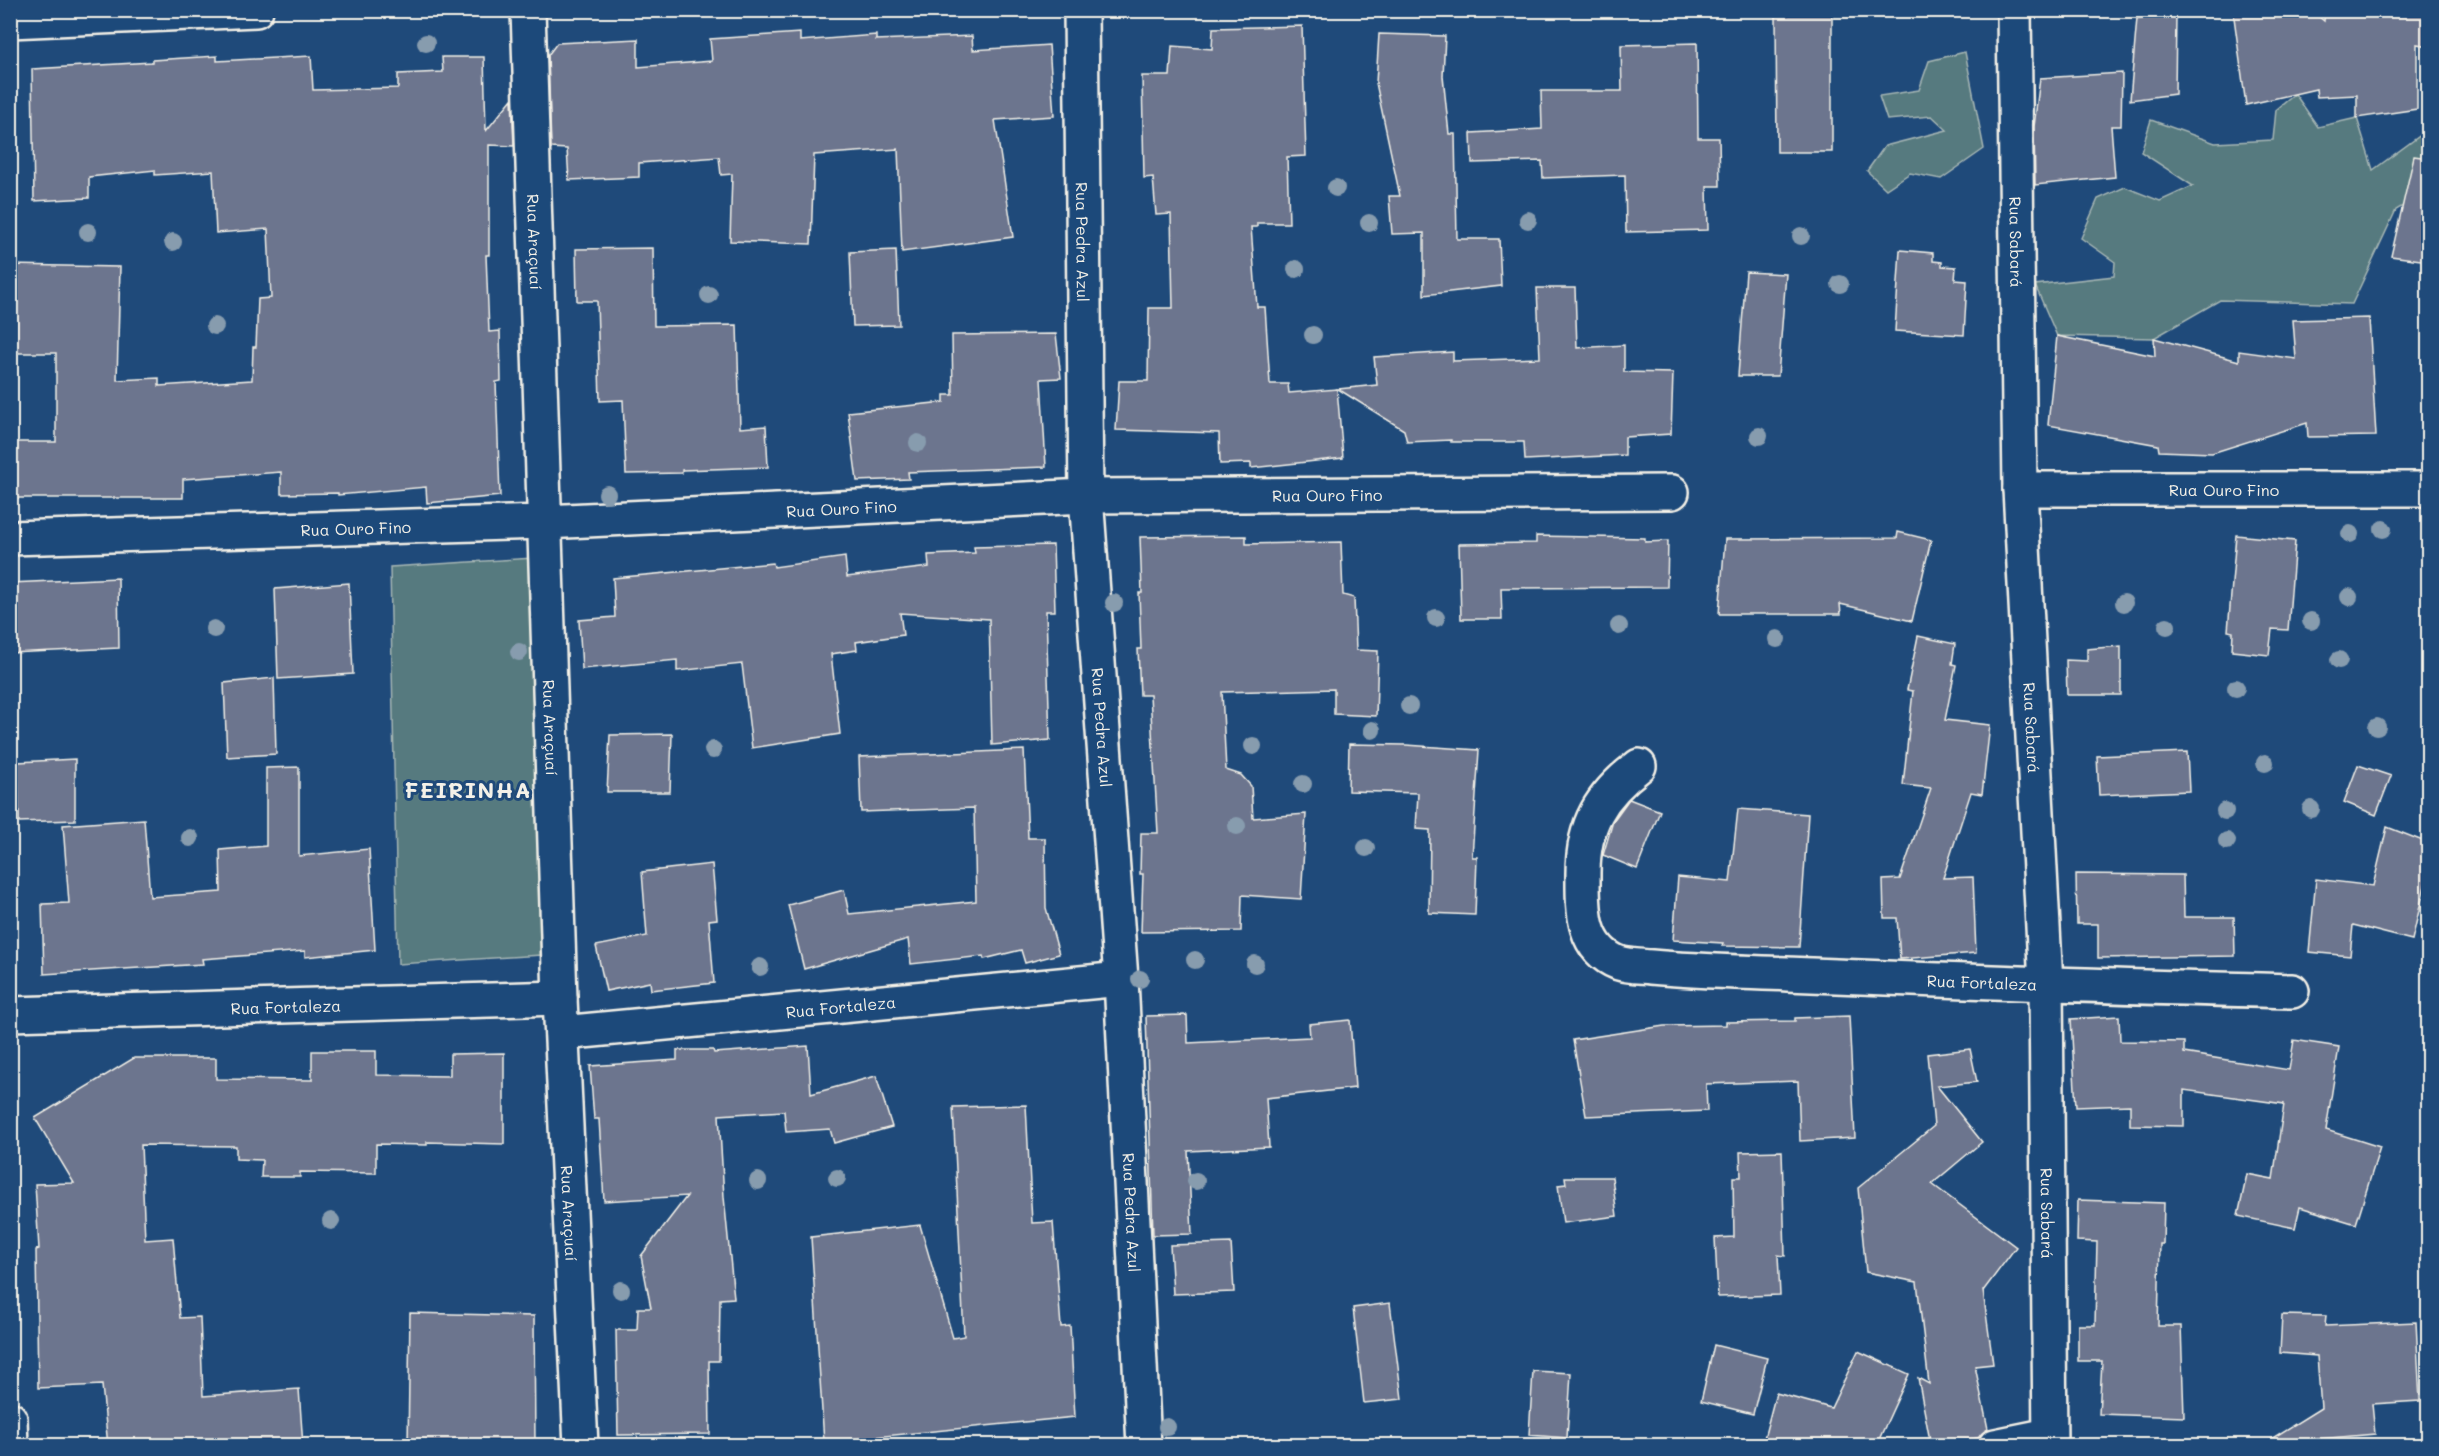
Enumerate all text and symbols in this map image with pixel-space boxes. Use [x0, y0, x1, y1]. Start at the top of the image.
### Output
street label: Rua Pedra Azul [1072, 182, 1095, 302]
street label: Rua Araçuaí [523, 193, 548, 290]
street label: Rua Sabará [2006, 196, 2028, 288]
street label: Rua Ouro Fino [2169, 479, 2279, 500]
street label: Rua Ouro Fino [1272, 483, 1382, 505]
street label: Rua Ouro Fino [786, 495, 897, 521]
street label: Rua Ouro Fino [300, 516, 411, 540]
street label: Rua Pedra Azul [1088, 667, 1118, 788]
street label: Rua Araçuaí [539, 679, 563, 776]
street label: Rua Sabará [2020, 681, 2045, 774]
district label: FEIRINHA [404, 775, 532, 804]
street label: Rua Fortaleza [1926, 969, 2038, 994]
street label: Rua Fortaleza [785, 990, 897, 1022]
street label: Rua Fortaleza [230, 994, 341, 1018]
street label: Rua Pedra Azul [1119, 1152, 1146, 1273]
street label: Rua Araçuaí [557, 1165, 583, 1262]
street label: Rua Sabará [2037, 1168, 2059, 1259]

